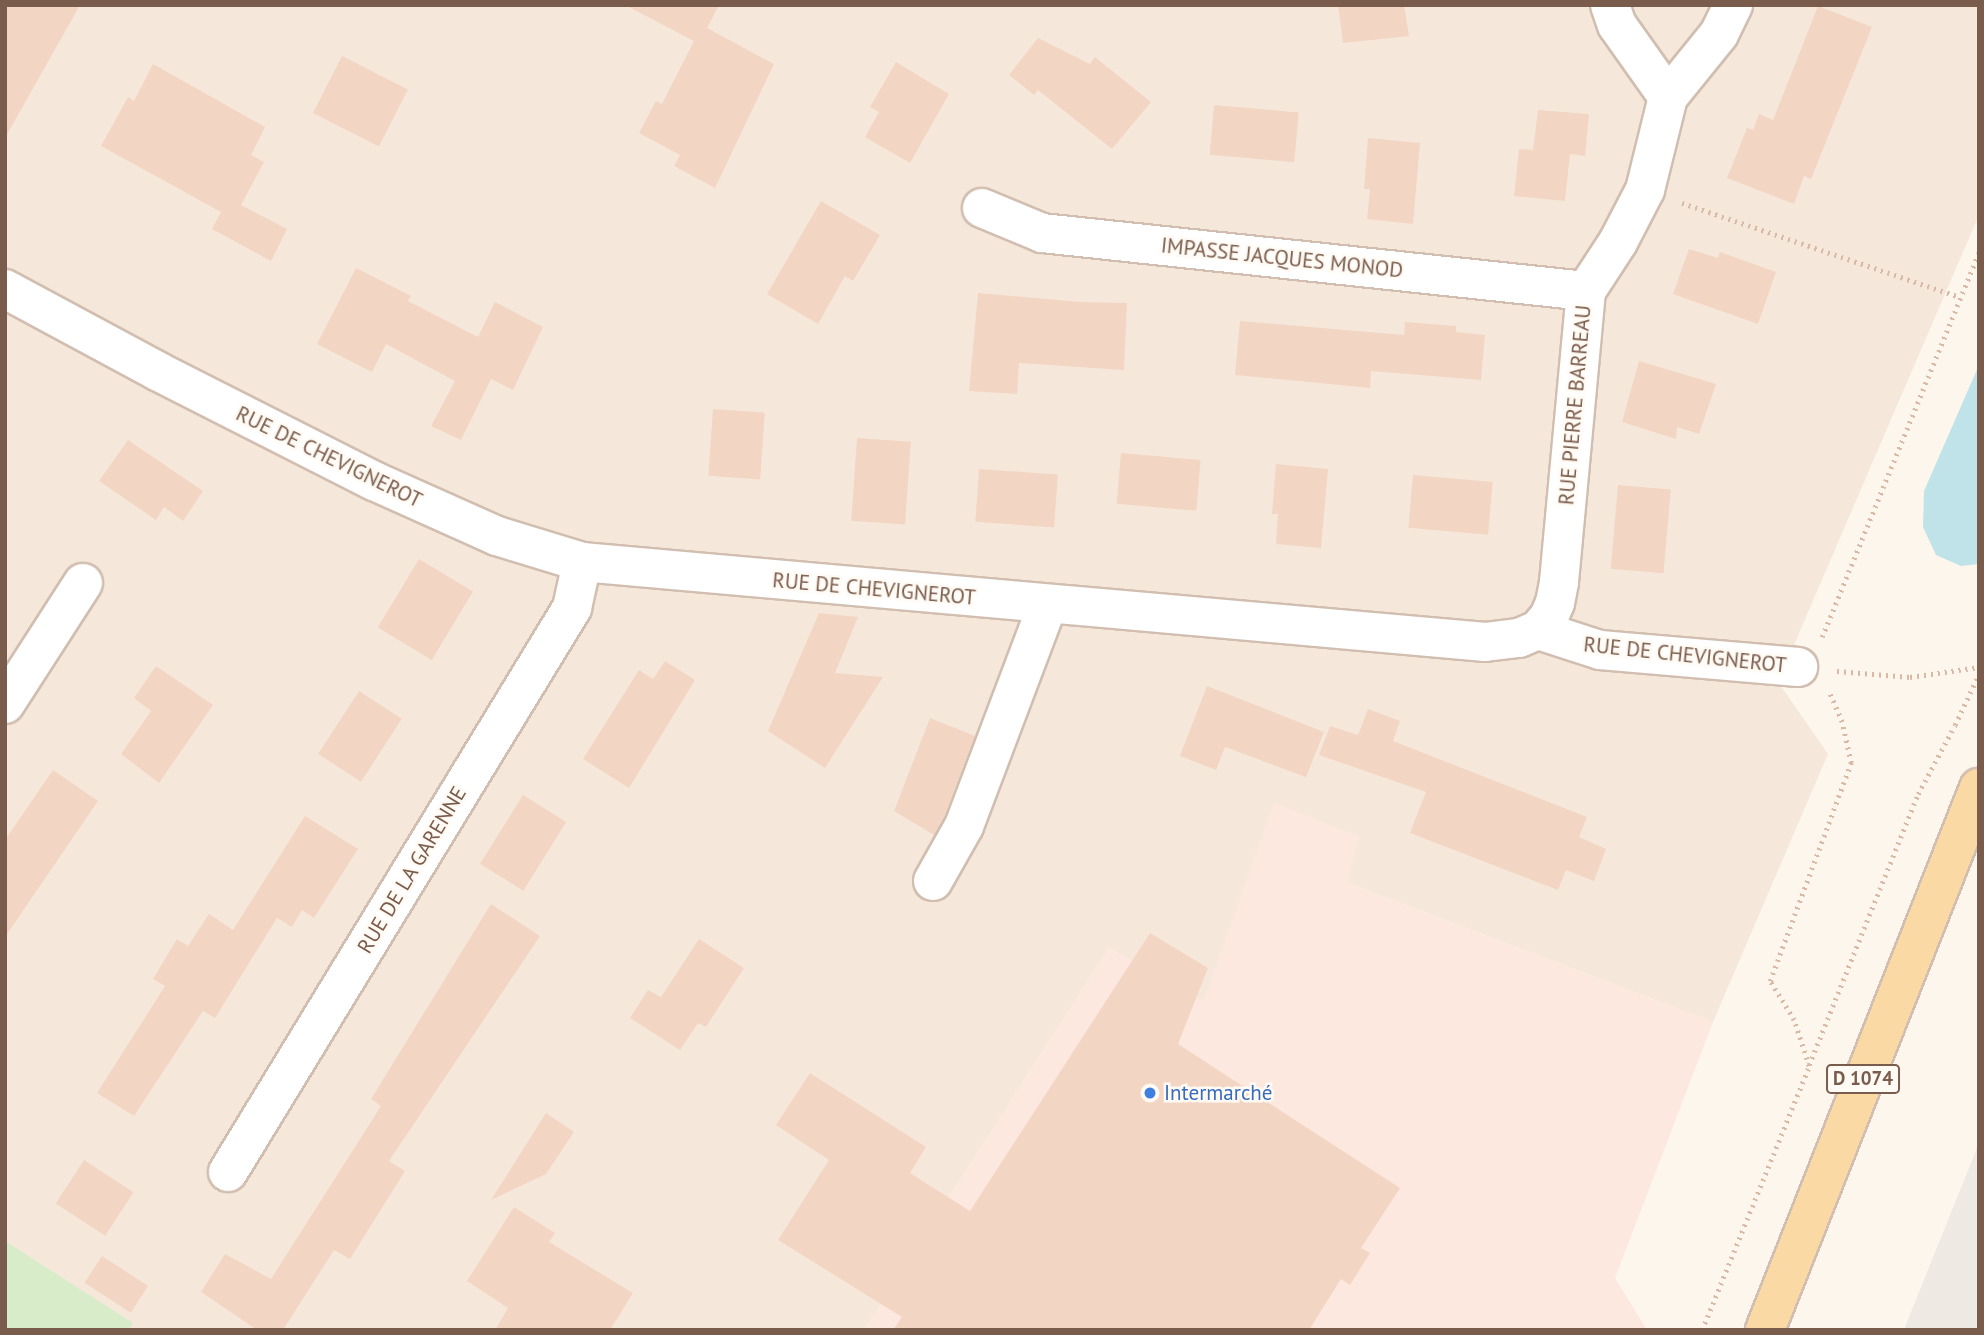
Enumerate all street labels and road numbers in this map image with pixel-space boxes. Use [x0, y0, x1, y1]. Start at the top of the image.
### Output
street label: IMPASSE JACQUES MONOD [1160, 233, 1404, 283]
street label: RUE PIERRE BARREAU [1554, 304, 1596, 506]
street label: RUE DE CHEVIGNEROT [232, 401, 426, 513]
street label: RUE DE CHEVIGNEROT [771, 568, 977, 610]
street label: RUE DE CHEVIGNEROT [1582, 632, 1788, 678]
street label: RUE DE LA GARENNE [352, 782, 472, 958]
road number: D 1074 [1825, 1064, 1902, 1094]

